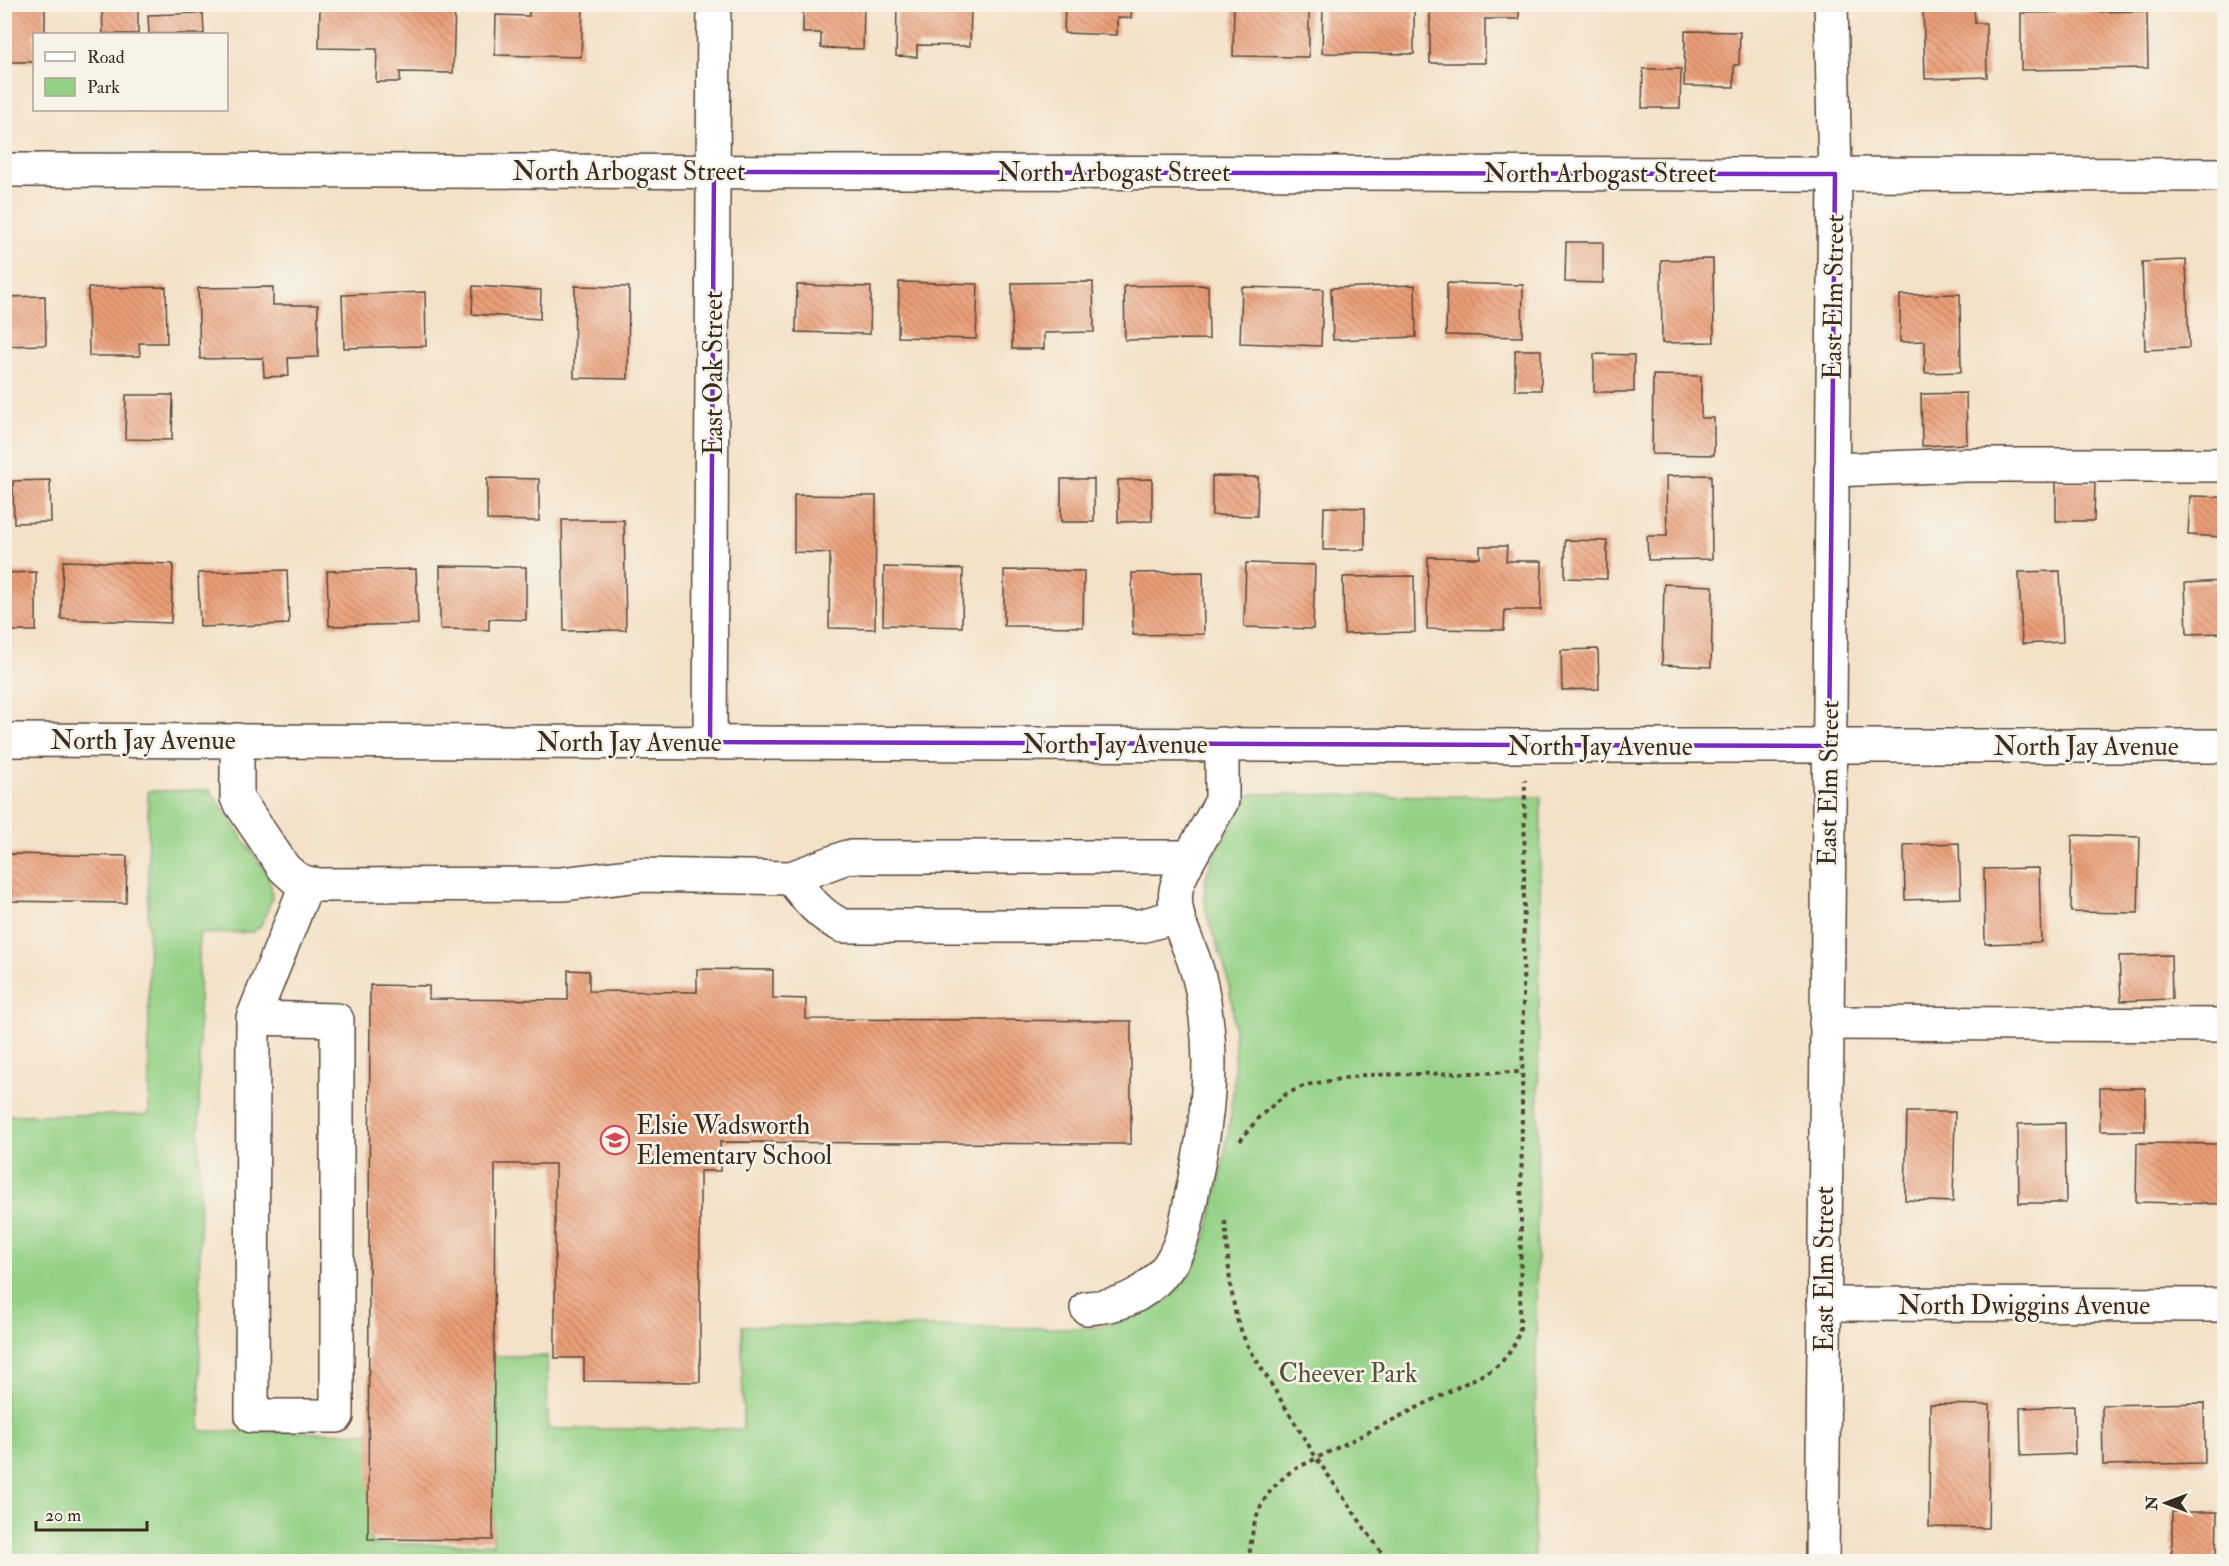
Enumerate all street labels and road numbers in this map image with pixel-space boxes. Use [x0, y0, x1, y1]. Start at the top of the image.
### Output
street label: North Arbogast Street [513, 156, 745, 188]
street label: North Arbogast Street [998, 157, 1230, 189]
street label: North Arbogast Street [1484, 158, 1716, 190]
street label: East Elm Street [1817, 214, 1851, 380]
street label: East Oak Street [698, 291, 730, 455]
street label: East Elm Street [1812, 700, 1846, 866]
street label: North Jay Avenue [51, 725, 236, 757]
street label: North Jay Avenue [537, 727, 722, 759]
street label: North Jay Avenue [1023, 729, 1208, 761]
street label: North Jay Avenue [1508, 731, 1693, 763]
street label: North Jay Avenue [1994, 731, 2179, 763]
street label: East Elm Street [1809, 1186, 1841, 1352]
street label: North Dwiggins Avenue [1898, 1290, 2150, 1322]

